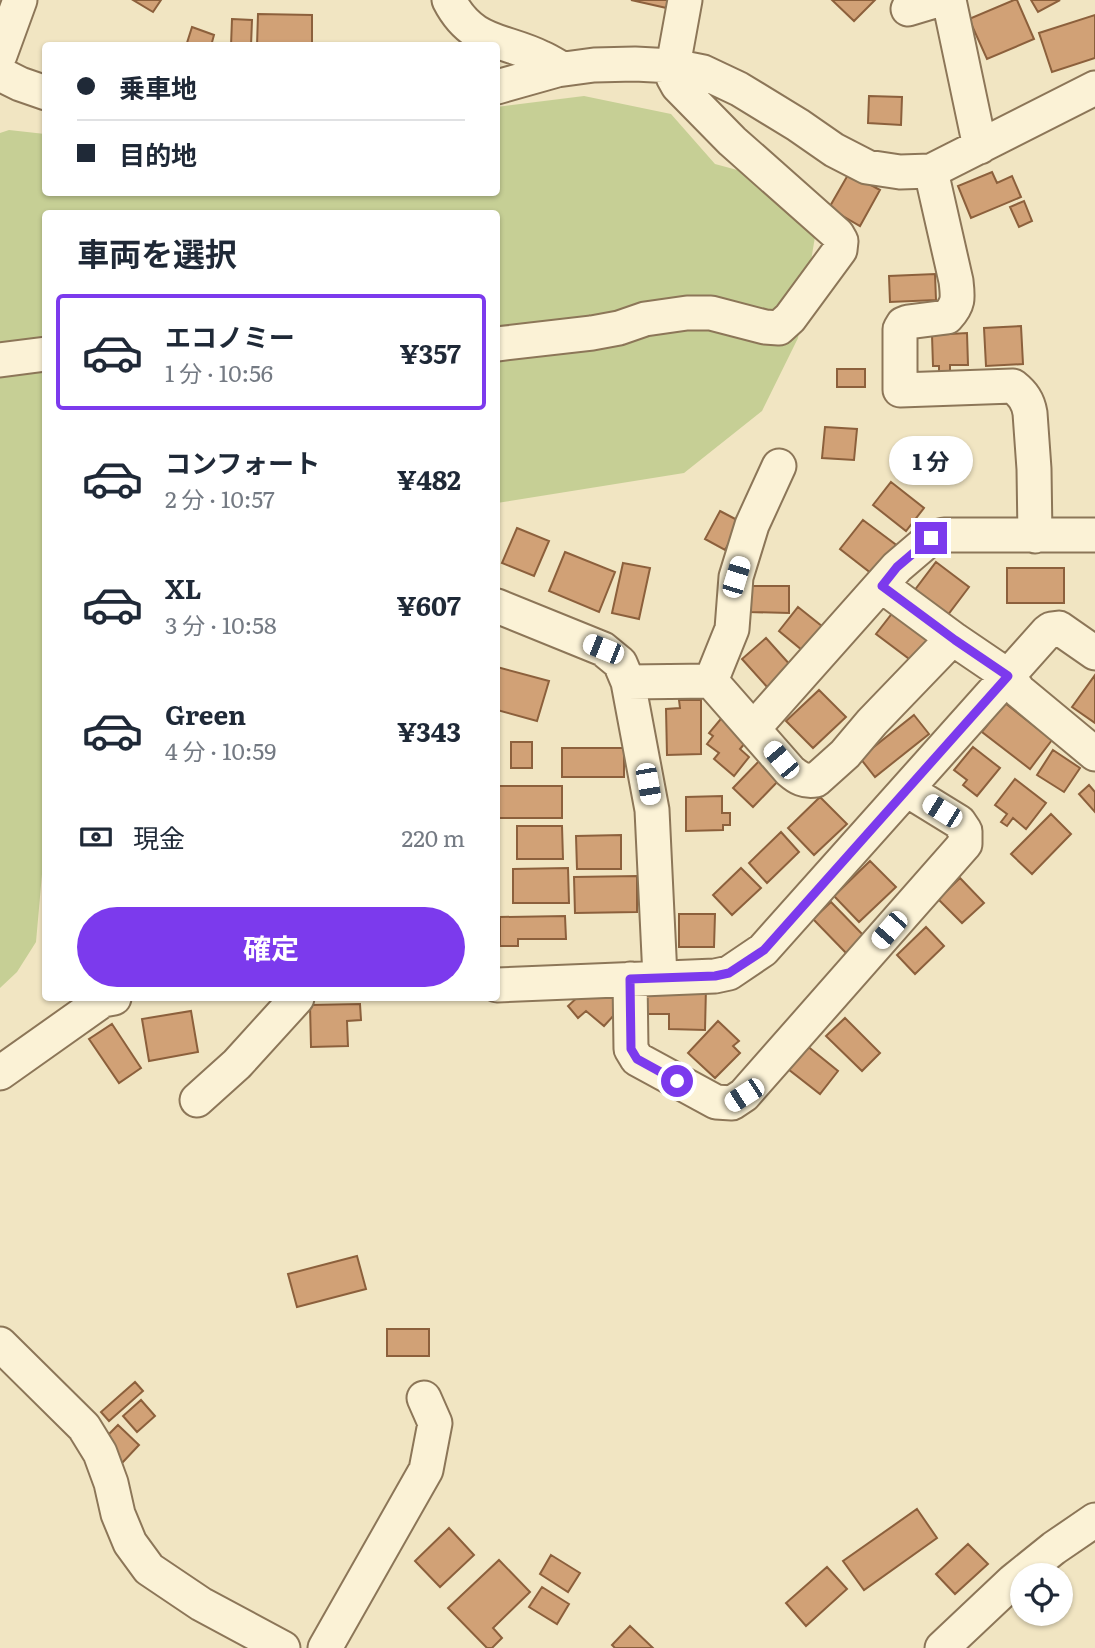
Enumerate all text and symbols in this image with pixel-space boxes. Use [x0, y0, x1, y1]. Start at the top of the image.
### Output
text: 乗車地 [119, 67, 197, 106]
text: 目的地 [119, 134, 197, 173]
text: 車両を選択 [77, 228, 237, 276]
text: エコノミー [165, 316, 295, 355]
icon: car [81, 321, 144, 384]
text: ¥357 [399, 333, 461, 372]
text: 1 分 · 10:56 [165, 355, 273, 389]
callout: 1 分 [889, 436, 973, 486]
text: コンフォート [165, 442, 320, 481]
text: 1 分 [912, 443, 950, 477]
icon: car [81, 447, 144, 510]
text: ¥482 [397, 459, 461, 498]
text: 2 分 · 10:57 [165, 481, 275, 515]
route end [915, 522, 947, 554]
car [720, 554, 753, 600]
text: XL [165, 568, 202, 607]
icon: car [81, 573, 144, 636]
text: ¥607 [396, 585, 461, 624]
text: 3 分 · 10:58 [165, 607, 277, 641]
car [580, 631, 627, 667]
text: Green [165, 694, 246, 733]
icon: car [81, 699, 144, 762]
text: ¥343 [397, 711, 461, 750]
text: 4 分 · 10:59 [165, 733, 276, 767]
car [760, 737, 803, 783]
car [635, 761, 662, 807]
car [919, 791, 966, 831]
text: 現金 [133, 817, 185, 856]
icon: cash [77, 818, 115, 856]
text: 220 m [401, 820, 465, 854]
button: 確定 [77, 907, 465, 987]
car [868, 907, 911, 953]
route start [661, 1065, 693, 1097]
car [721, 1075, 768, 1115]
map controls [1010, 1563, 1073, 1626]
button: locate [1010, 1563, 1073, 1626]

